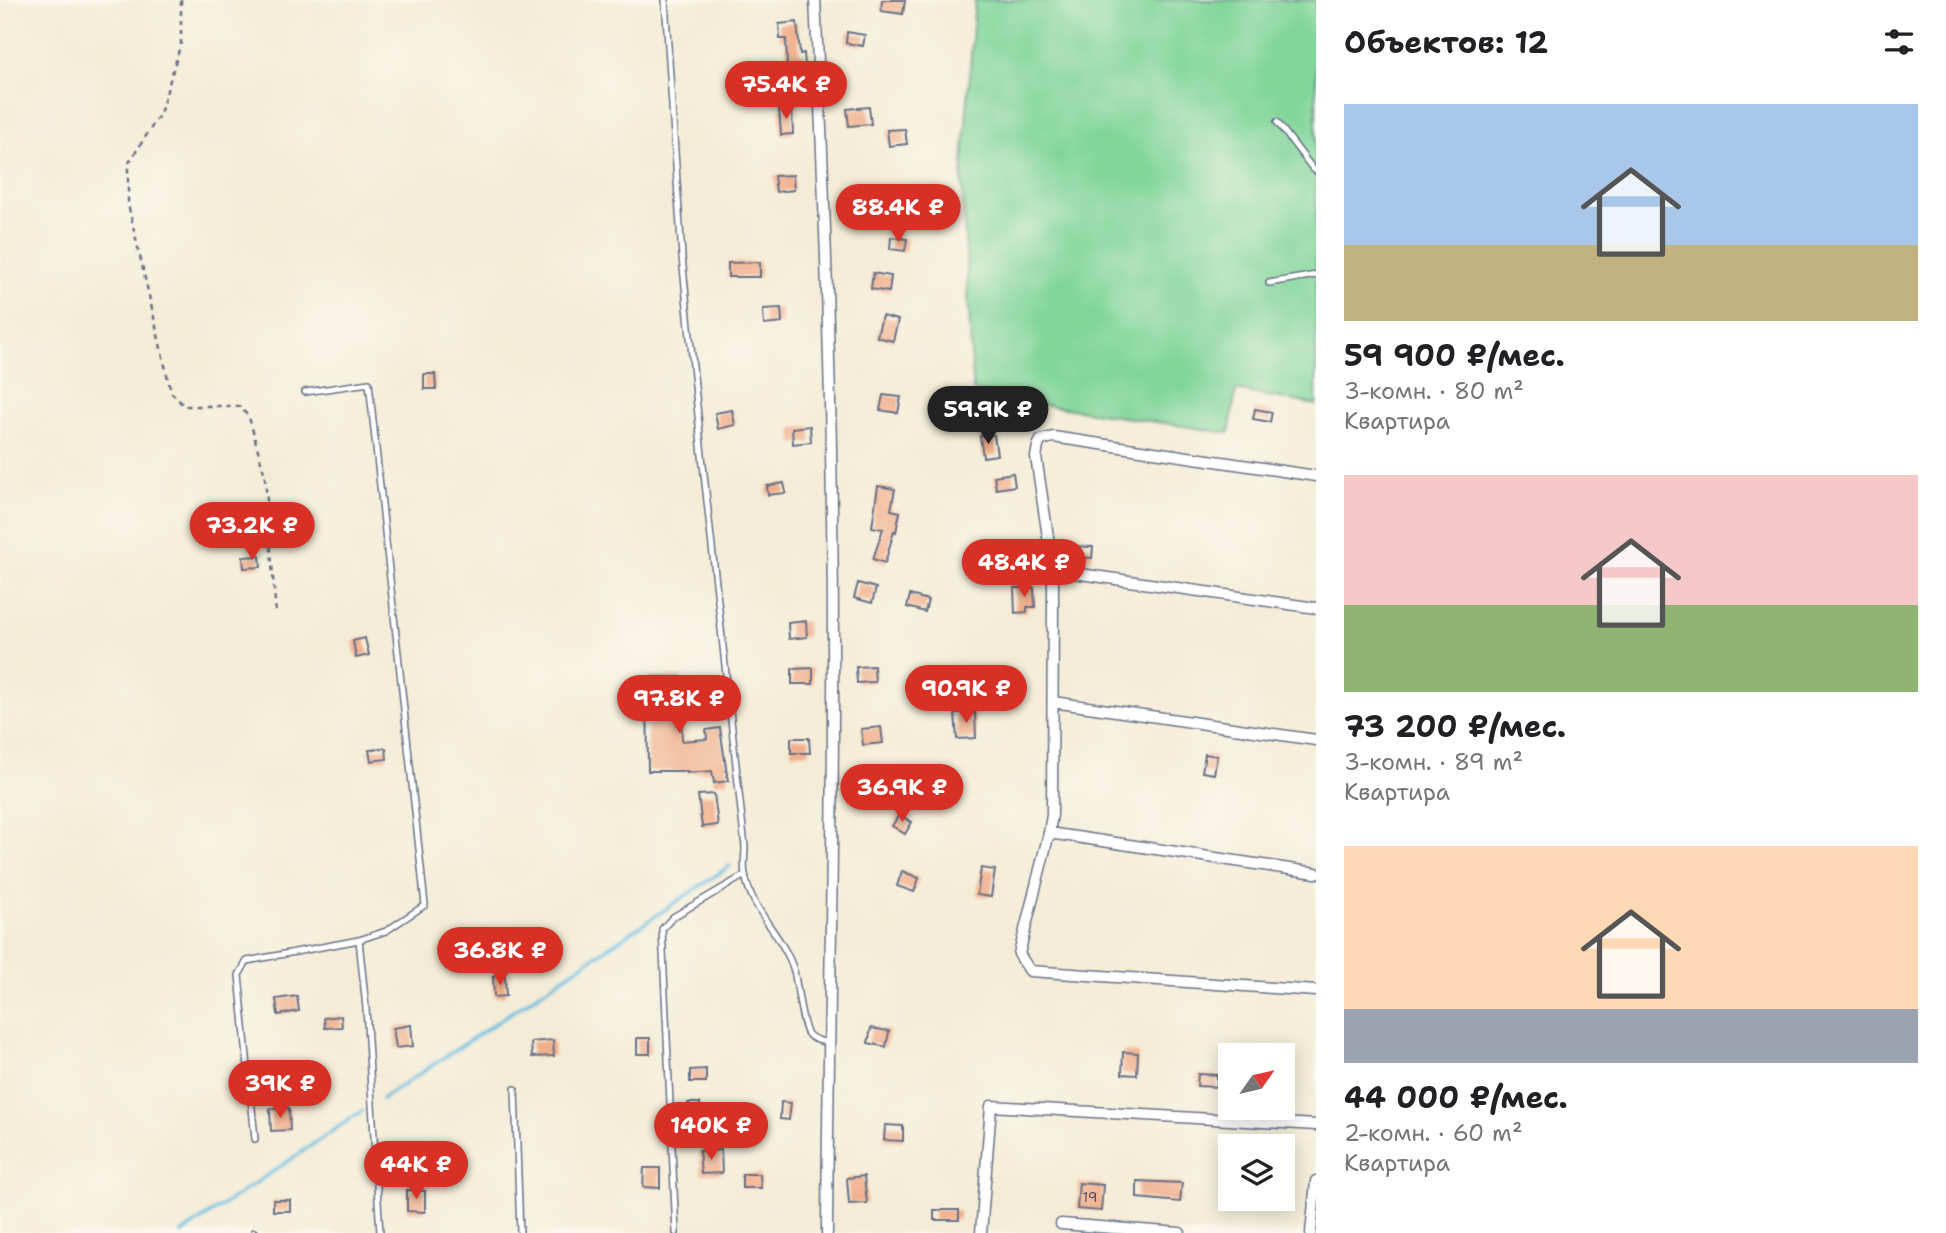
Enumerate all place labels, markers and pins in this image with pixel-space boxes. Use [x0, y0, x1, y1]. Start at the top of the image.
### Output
pin: 75.4K ₽ [721, 61, 851, 121]
pin: 88.4K ₽ [833, 184, 963, 244]
pin: 59.9K ₽ [923, 386, 1053, 446]
pin: 73.2K ₽ [187, 503, 317, 562]
pin: 48.4K ₽ [959, 540, 1089, 599]
pin: 90.9K ₽ [901, 666, 1031, 725]
pin: 97.8K ₽ [614, 676, 744, 735]
pin: 36.9K ₽ [837, 764, 967, 824]
pin: 36.8K ₽ [435, 928, 565, 987]
pin: 39K ₽ [231, 1060, 329, 1120]
pin: 140K ₽ [654, 1102, 768, 1162]
pin: 44K ₽ [367, 1142, 465, 1201]

